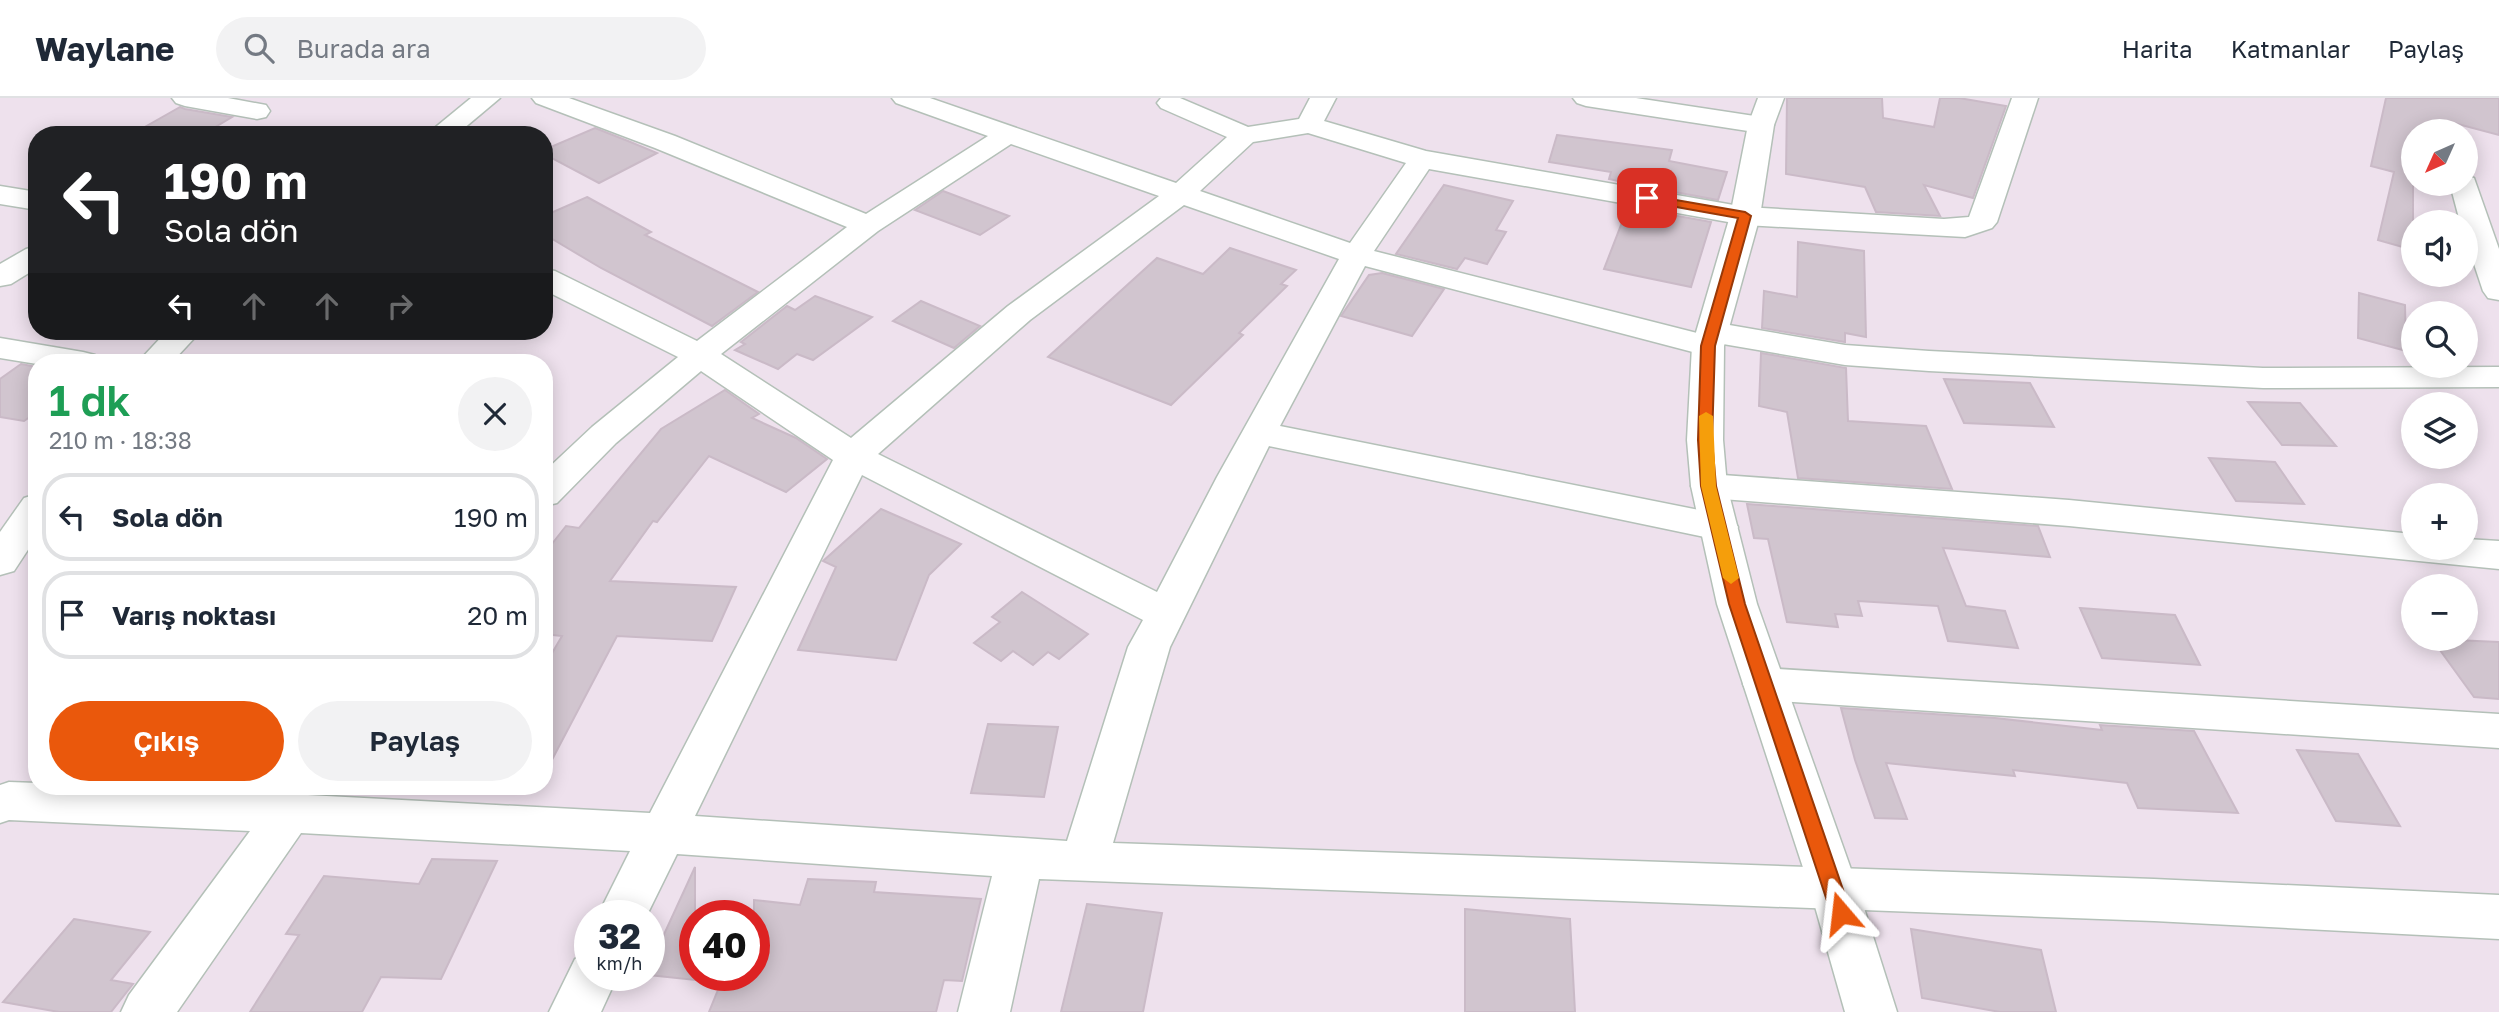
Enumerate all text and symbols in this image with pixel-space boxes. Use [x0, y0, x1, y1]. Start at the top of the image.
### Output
search box [216, 17, 706, 80]
text: Waylane [35, 29, 174, 68]
icon: search [240, 29, 278, 67]
text: Burada ara [296, 33, 431, 64]
text: Harita [2122, 34, 2193, 63]
text: Katmanlar [2231, 34, 2350, 63]
text: Paylaş [2388, 34, 2464, 63]
north arrow [2401, 119, 2478, 196]
map controls [2401, 119, 2478, 651]
text: 190 m [164, 151, 307, 210]
icon: left [49, 154, 140, 245]
pin [1617, 168, 1677, 228]
icon: arrive [1628, 179, 1666, 217]
button: sound [2401, 210, 2478, 287]
text: Sola dön [164, 211, 299, 249]
icon: left [162, 287, 200, 325]
icon: ahead [235, 287, 273, 325]
icon: ahead [308, 287, 346, 325]
icon: right [381, 287, 419, 325]
button: search [2401, 301, 2478, 378]
text: 1 dk [49, 375, 131, 425]
button: close [458, 377, 532, 451]
button: layers [2401, 392, 2478, 469]
text: 210 m · 18:38 [49, 426, 192, 454]
button: + [2401, 483, 2478, 560]
icon: left [53, 498, 91, 536]
text: Sola dön [112, 502, 223, 533]
text: 190 m [454, 502, 528, 533]
button: − [2401, 574, 2478, 651]
icon: arrive [53, 596, 91, 634]
text: Varış noktası [112, 600, 276, 631]
text: 20 m [467, 600, 528, 631]
button: Çıkış [49, 701, 284, 781]
button: Paylaş [298, 701, 532, 781]
position arrow [1804, 876, 1878, 950]
speed limit sign: 40 [679, 900, 770, 991]
text: 32 [598, 915, 641, 957]
text: km/h [597, 952, 642, 974]

